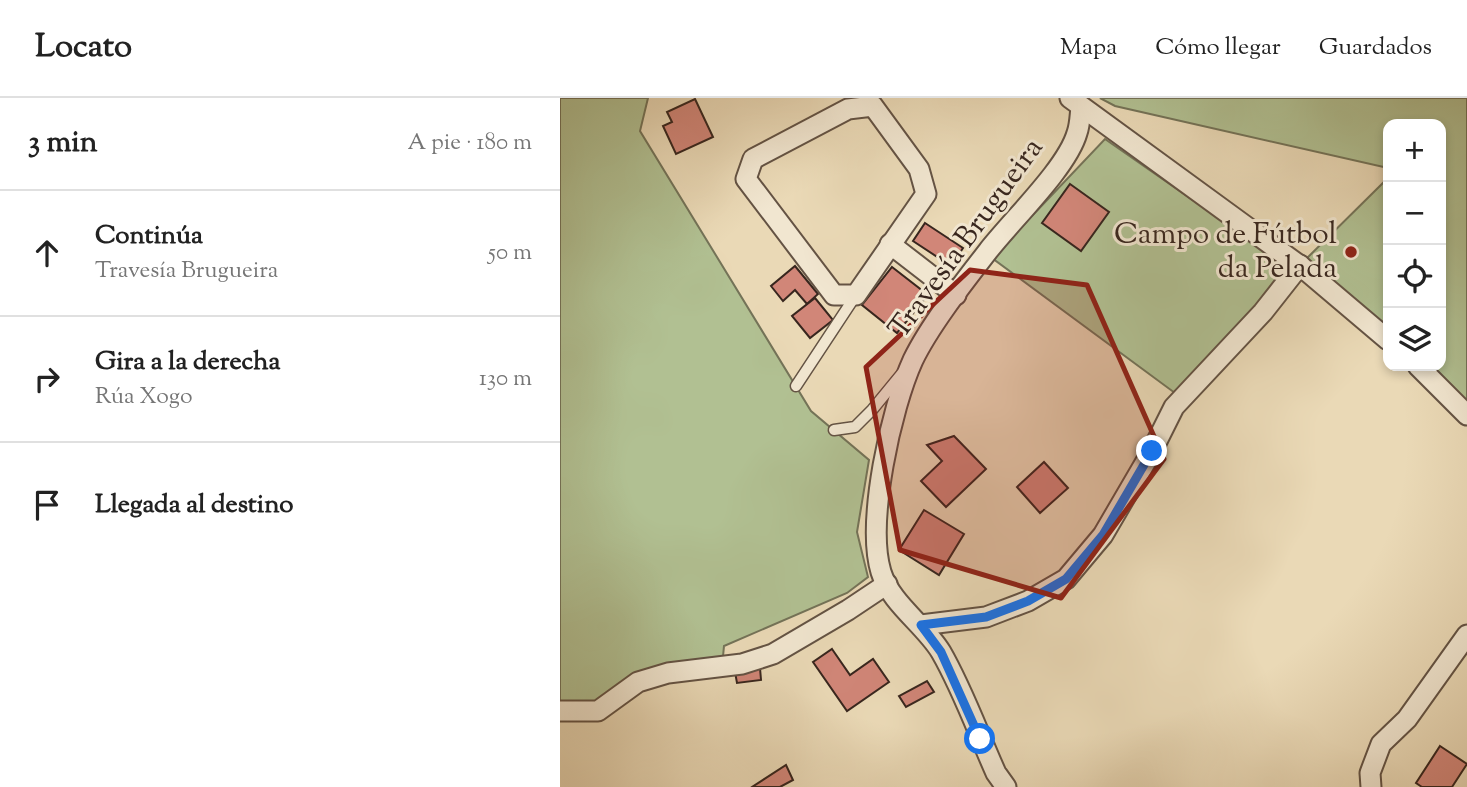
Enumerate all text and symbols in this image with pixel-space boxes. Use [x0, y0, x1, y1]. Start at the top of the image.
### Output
text: Locato [35, 24, 132, 72]
text: Mapa [1060, 31, 1117, 65]
text: Cómo llegar [1155, 31, 1281, 65]
text: Guardados [1319, 31, 1432, 65]
map controls [1383, 119, 1446, 371]
button: + [1383, 119, 1446, 182]
text: 3 min [28, 122, 98, 165]
text: A pie · 180 m [408, 127, 532, 160]
street label: Travesía Brugueira [879, 129, 1055, 348]
button: − [1383, 182, 1446, 245]
place label: Campo de Fútbol da Pelada [1114, 214, 1337, 291]
text: Continúa [95, 218, 203, 255]
icon: ahead [28, 234, 66, 272]
text: 50 m [488, 237, 532, 270]
marker: Campo de Fútbol da Pelada [1343, 244, 1359, 260]
button: locate [1383, 245, 1446, 308]
text: Travesía Brugueira [95, 255, 278, 288]
button: layers [1383, 308, 1446, 371]
text: Gira a la derecha [95, 344, 280, 381]
icon: right [28, 360, 66, 398]
text: 130 m [479, 363, 532, 396]
text: Rúa Xogo [95, 381, 192, 414]
route end [1136, 435, 1167, 466]
icon: arrive [28, 486, 66, 524]
text: Llegada al destino [95, 487, 293, 524]
route start [964, 723, 995, 754]

